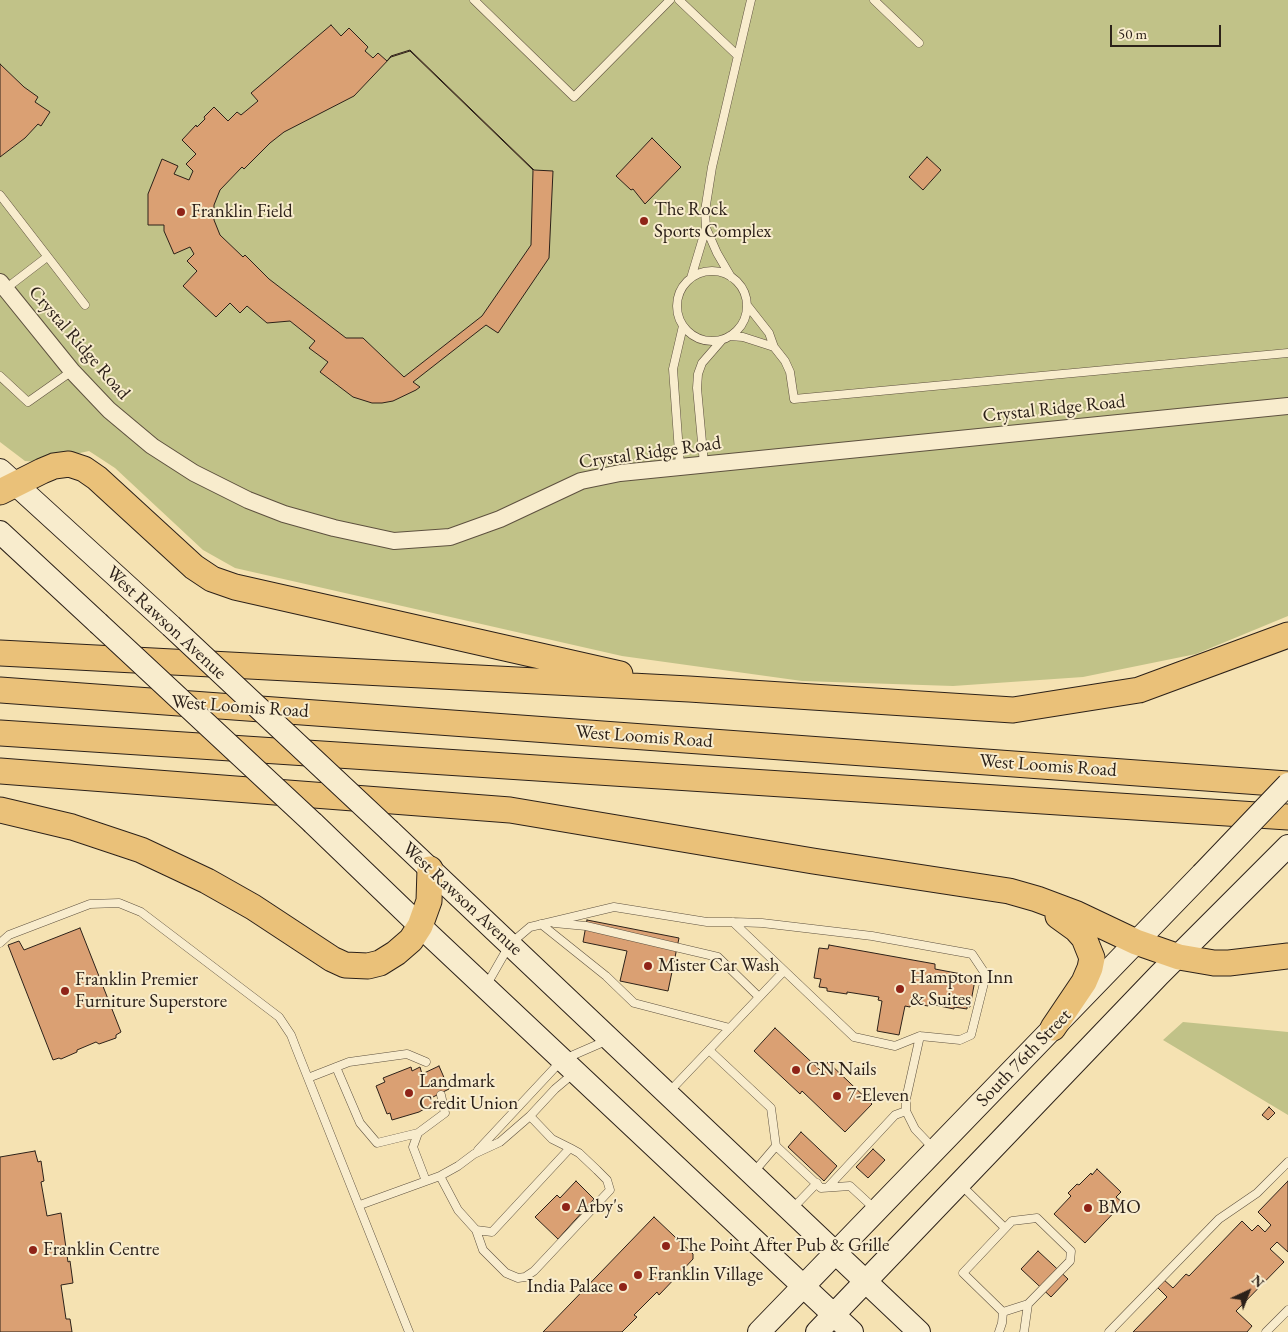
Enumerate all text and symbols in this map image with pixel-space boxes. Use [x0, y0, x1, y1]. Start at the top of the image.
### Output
scale bar [1113, 15, 1224, 47]
text: 50 m [1118, 24, 1147, 43]
place label: The Rock Sports Complex [654, 199, 771, 243]
place label: Franklin Field [191, 201, 293, 223]
marker: Franklin Field [175, 206, 187, 218]
marker: The Rock Sports Complex [638, 215, 650, 227]
street label: Crystal Ridge Road [23, 281, 135, 405]
street label: Crystal Ridge Road [982, 390, 1126, 428]
street label: Crystal Ridge Road [577, 432, 723, 474]
street label: West Rawson Avenue [101, 561, 231, 685]
street label: West Loomis Road [170, 691, 310, 723]
street label: West Loomis Road [574, 721, 714, 753]
street label: West Loomis Road [978, 750, 1118, 782]
street label: West Rawson Avenue [397, 837, 527, 961]
place label: Mister Car Wash [658, 955, 780, 977]
marker: Mister Car Wash [642, 960, 654, 972]
place label: Hampton Inn & Suites [910, 967, 1013, 1011]
place label: Franklin Premier Furniture Superstore [75, 969, 227, 1013]
marker: Hampton Inn & Suites [894, 983, 906, 995]
marker: Franklin Premier Furniture Superstore [59, 985, 71, 997]
street label: South 76th Street [972, 1004, 1076, 1112]
place label: CN Nails [806, 1059, 876, 1081]
marker: CN Nails [790, 1064, 802, 1076]
place label: Landmark Credit Union [419, 1071, 518, 1115]
place label: 7-Eleven [847, 1085, 909, 1107]
marker: Landmark Credit Union [403, 1087, 415, 1099]
marker: 7-Eleven [831, 1090, 843, 1102]
place label: Arby's [576, 1196, 623, 1218]
place label: BMO [1098, 1197, 1141, 1219]
marker: Arby's [560, 1201, 572, 1213]
marker: BMO [1082, 1202, 1094, 1214]
place label: The Point After Pub & Grille [676, 1235, 889, 1257]
place label: Franklin Centre [43, 1239, 159, 1261]
marker: The Point After Pub & Grille [660, 1240, 672, 1252]
marker: Franklin Centre [27, 1244, 39, 1256]
place label: Franklin Village [648, 1264, 763, 1286]
north arrow [1223, 1267, 1273, 1317]
marker: Franklin Village [632, 1269, 644, 1281]
text: N [1248, 1271, 1269, 1291]
place label: India Palace [527, 1276, 613, 1298]
marker: India Palace [617, 1281, 629, 1293]

